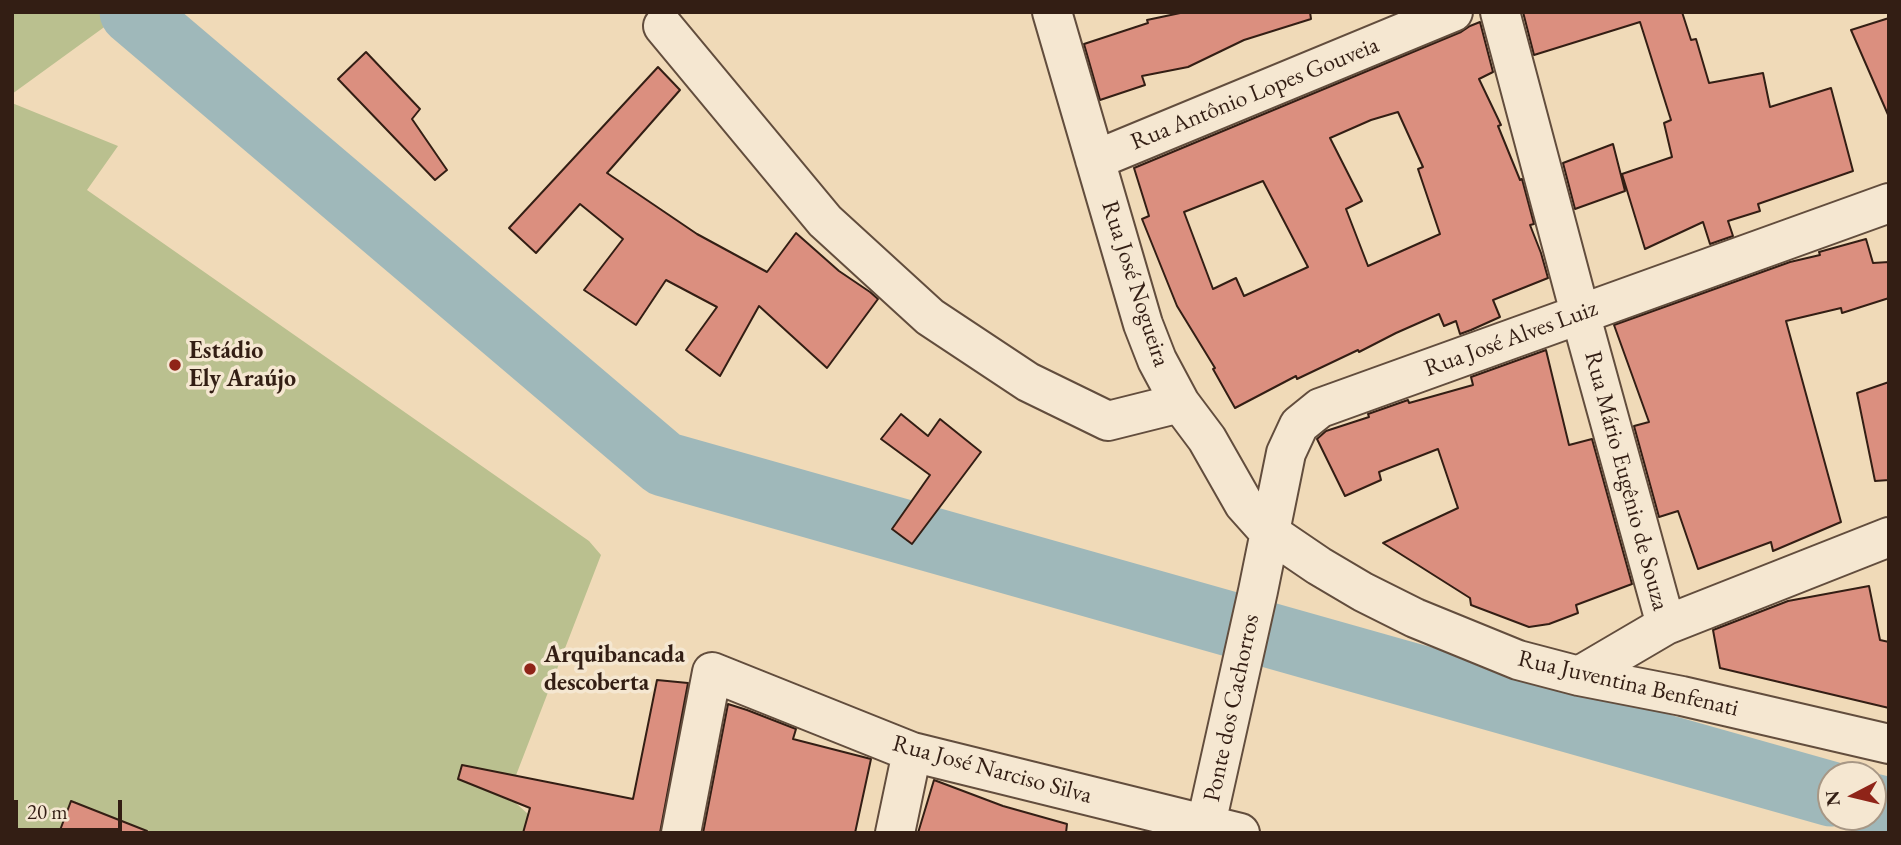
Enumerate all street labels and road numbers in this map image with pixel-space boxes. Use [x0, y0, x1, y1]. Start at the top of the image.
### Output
street label: Rua Antônio Lopes Gouveia [1127, 31, 1383, 157]
street label: Rua José Nogueira [1095, 197, 1175, 371]
street label: Rua José Alves Luiz [1421, 294, 1601, 384]
street label: Rua Mário Eugênio de Souza [1578, 348, 1674, 614]
street label: Ponte dos Cachorros [1198, 612, 1266, 804]
street label: Rua Juventina Benfenati [1515, 645, 1741, 723]
street label: Rua José Narciso Silva [889, 730, 1095, 810]

